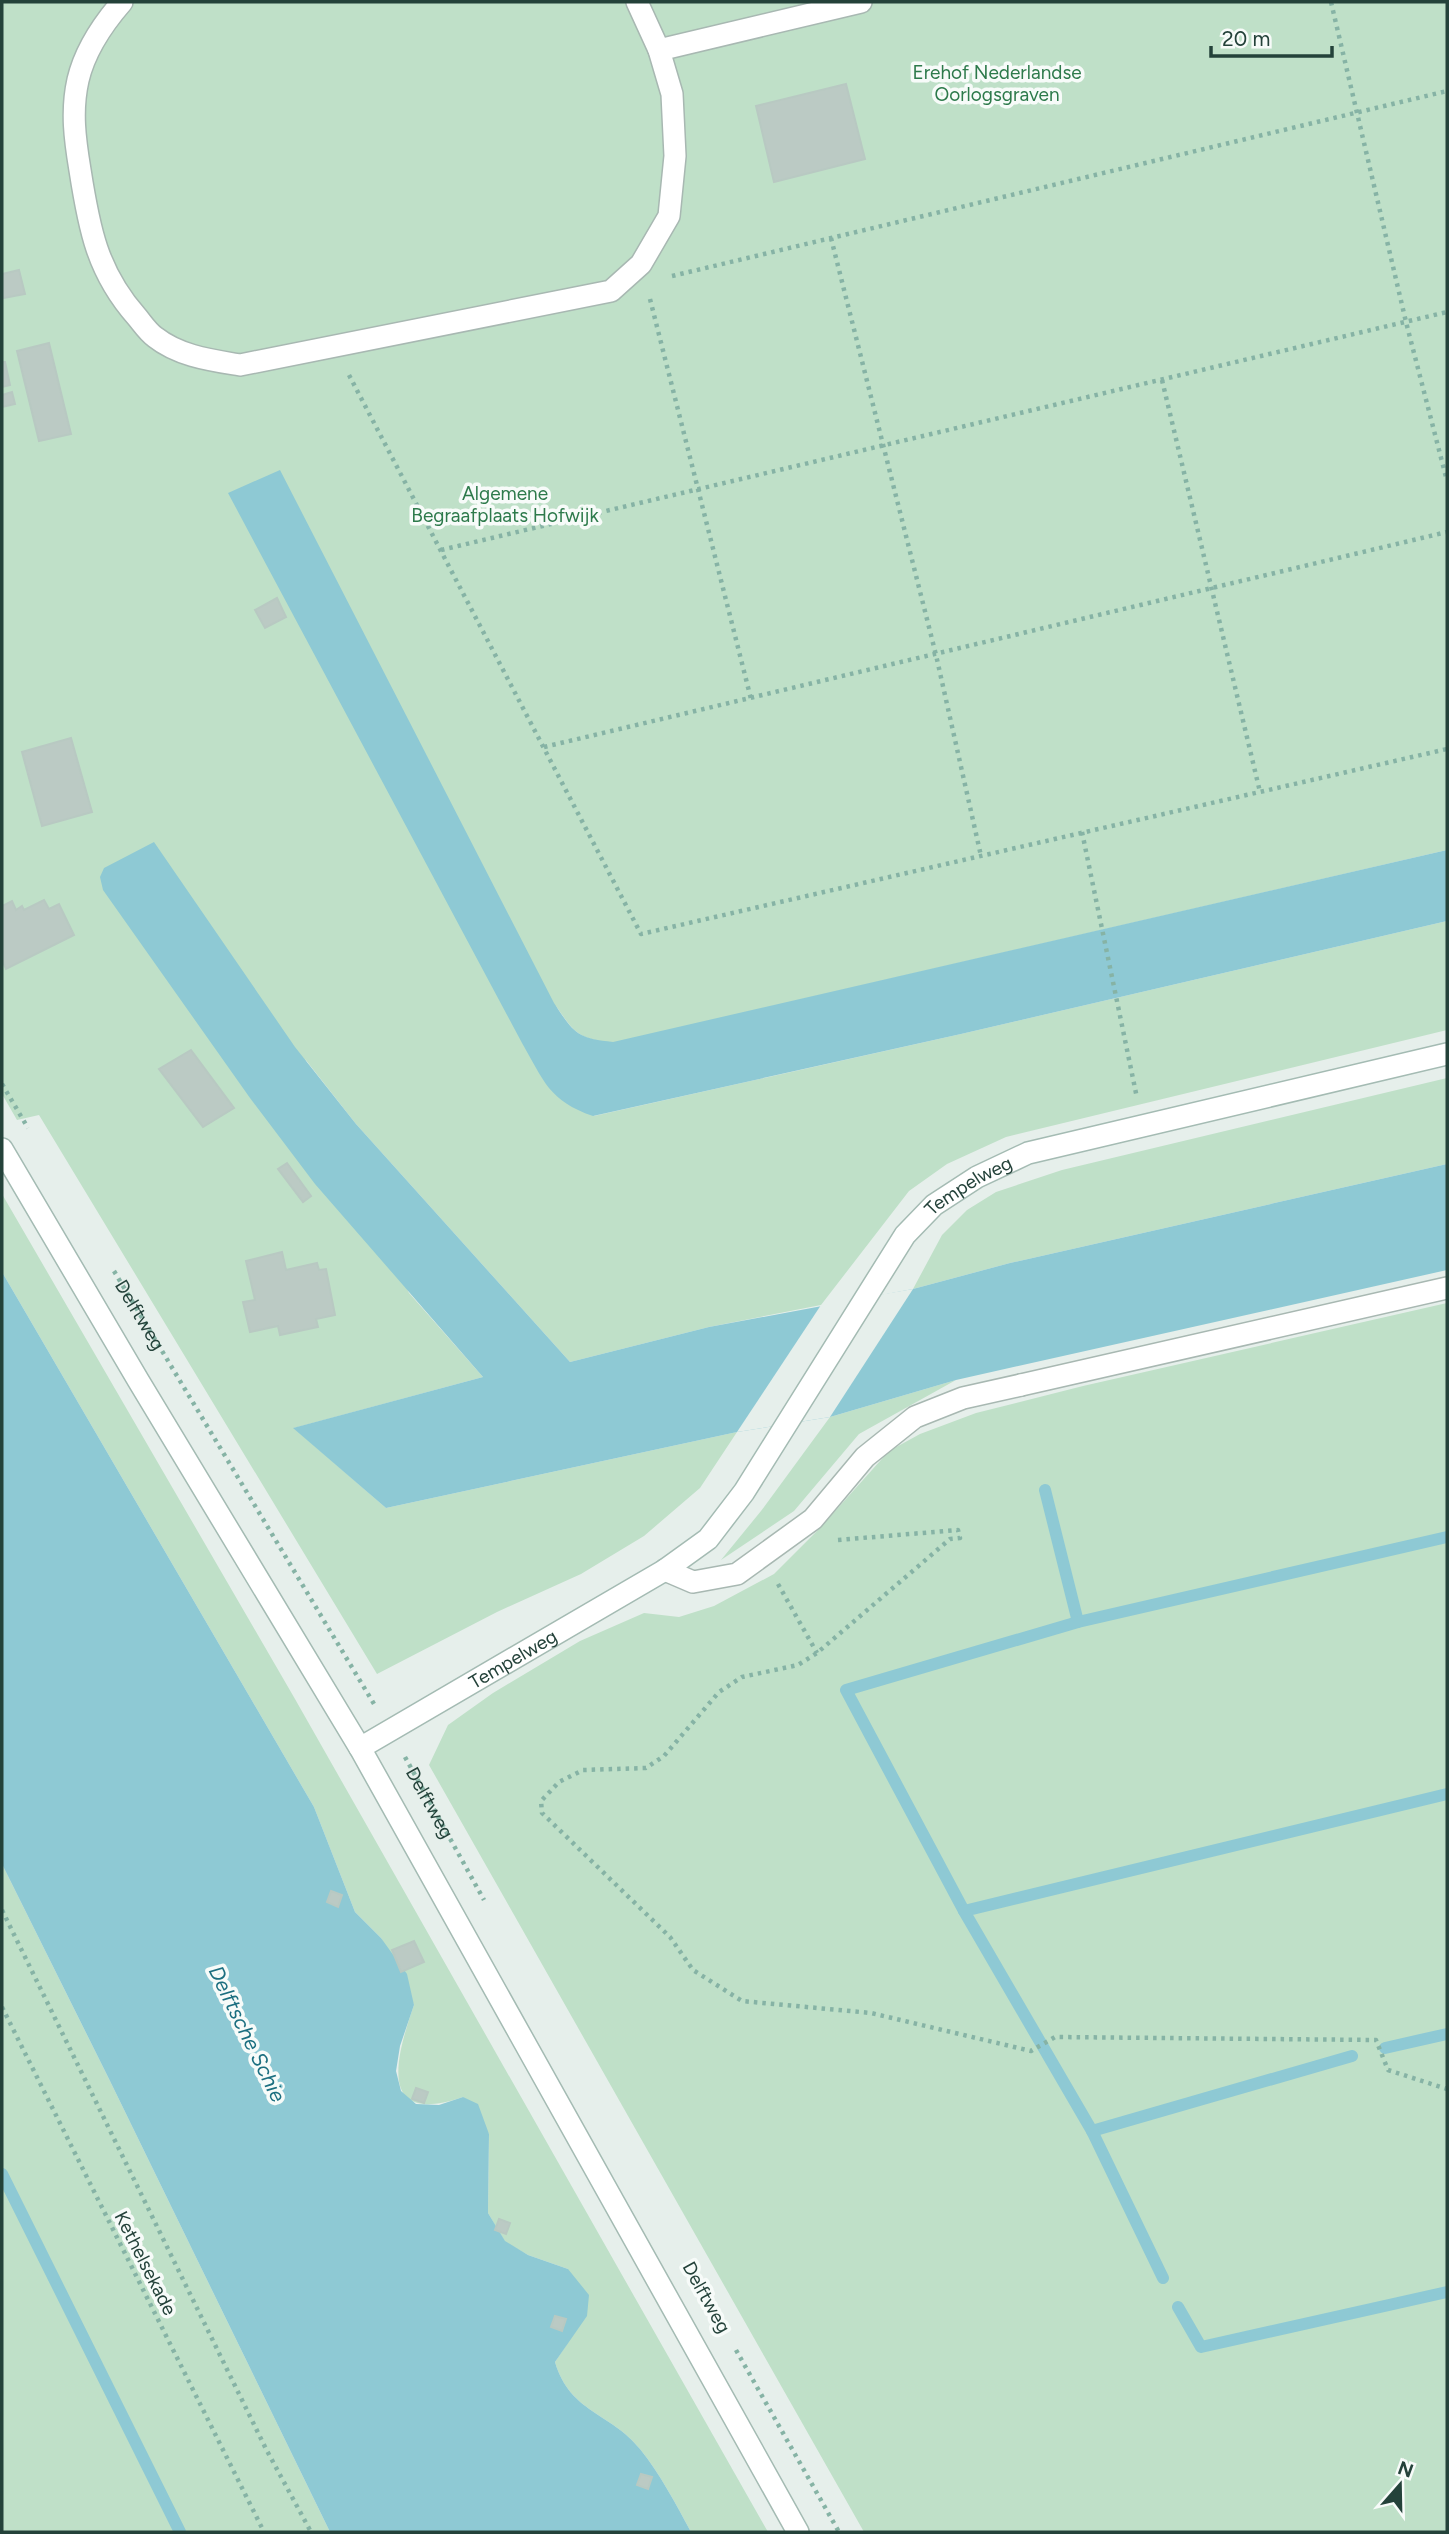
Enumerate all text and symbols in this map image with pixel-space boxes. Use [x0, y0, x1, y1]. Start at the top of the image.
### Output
scale bar [1211, 14, 1332, 58]
text: 20 m [1222, 26, 1270, 51]
park label: Erehof Nederlandse Oorlogsgraven [912, 61, 1082, 106]
park label: Algemene Begraafplaats Hofwijk [411, 482, 599, 527]
street label: Tempelweg [920, 1151, 1016, 1220]
street label: Delftweg [110, 1276, 170, 1354]
street label: Tempelweg [465, 1625, 561, 1694]
street label: Delftweg [401, 1763, 459, 1842]
water label: Delftsche Schie [204, 1962, 291, 2106]
street label: Kethelsekade [110, 2207, 182, 2319]
street label: Delftweg [678, 2258, 736, 2337]
north arrow [1365, 2450, 1435, 2520]
text: N [1395, 2456, 1416, 2483]

